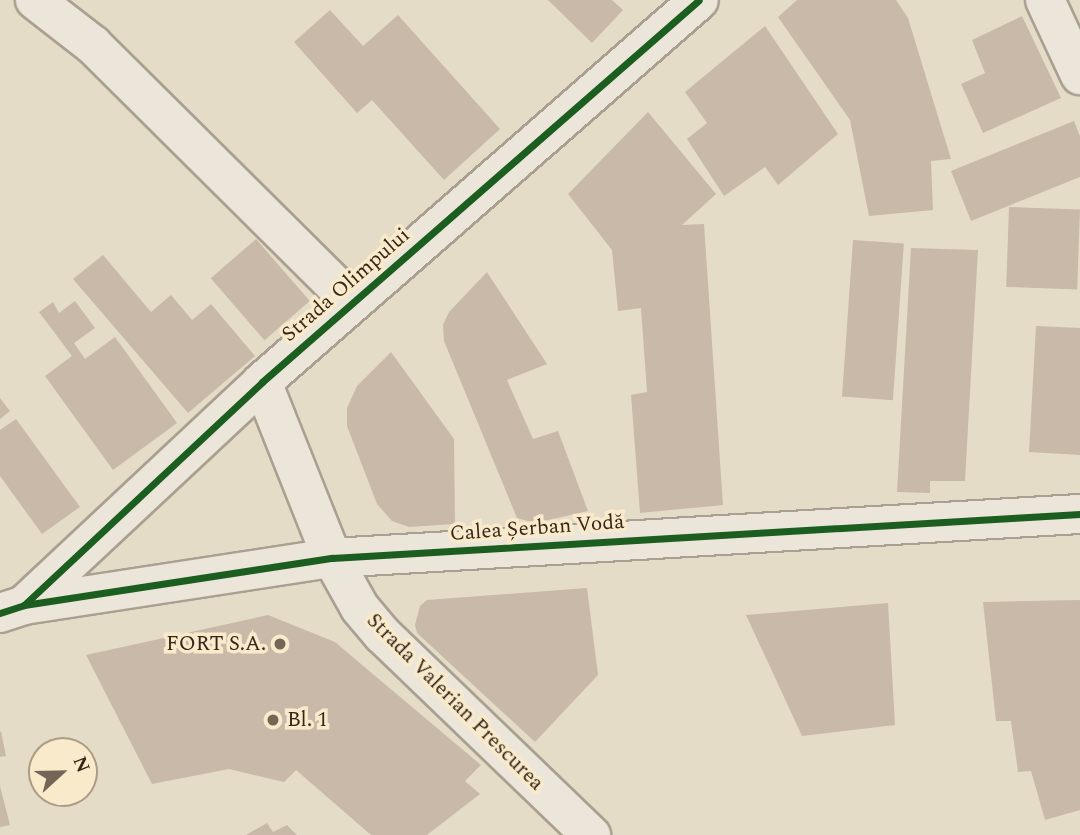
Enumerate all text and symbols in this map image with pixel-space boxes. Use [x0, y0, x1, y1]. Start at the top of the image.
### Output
street label: Strada Olimpului [277, 223, 415, 347]
street label: Calea Șerban Vodă [449, 509, 625, 547]
street label: Strada Valerian Prescurea [361, 608, 549, 796]
place label: FORT S.A. [166, 631, 266, 657]
marker: FORT S.A. [272, 636, 288, 652]
place label: Bl. 1 [287, 707, 328, 733]
marker: Bl. 1 [265, 712, 281, 728]
north arrow [28, 737, 98, 807]
text: N [65, 752, 97, 777]

